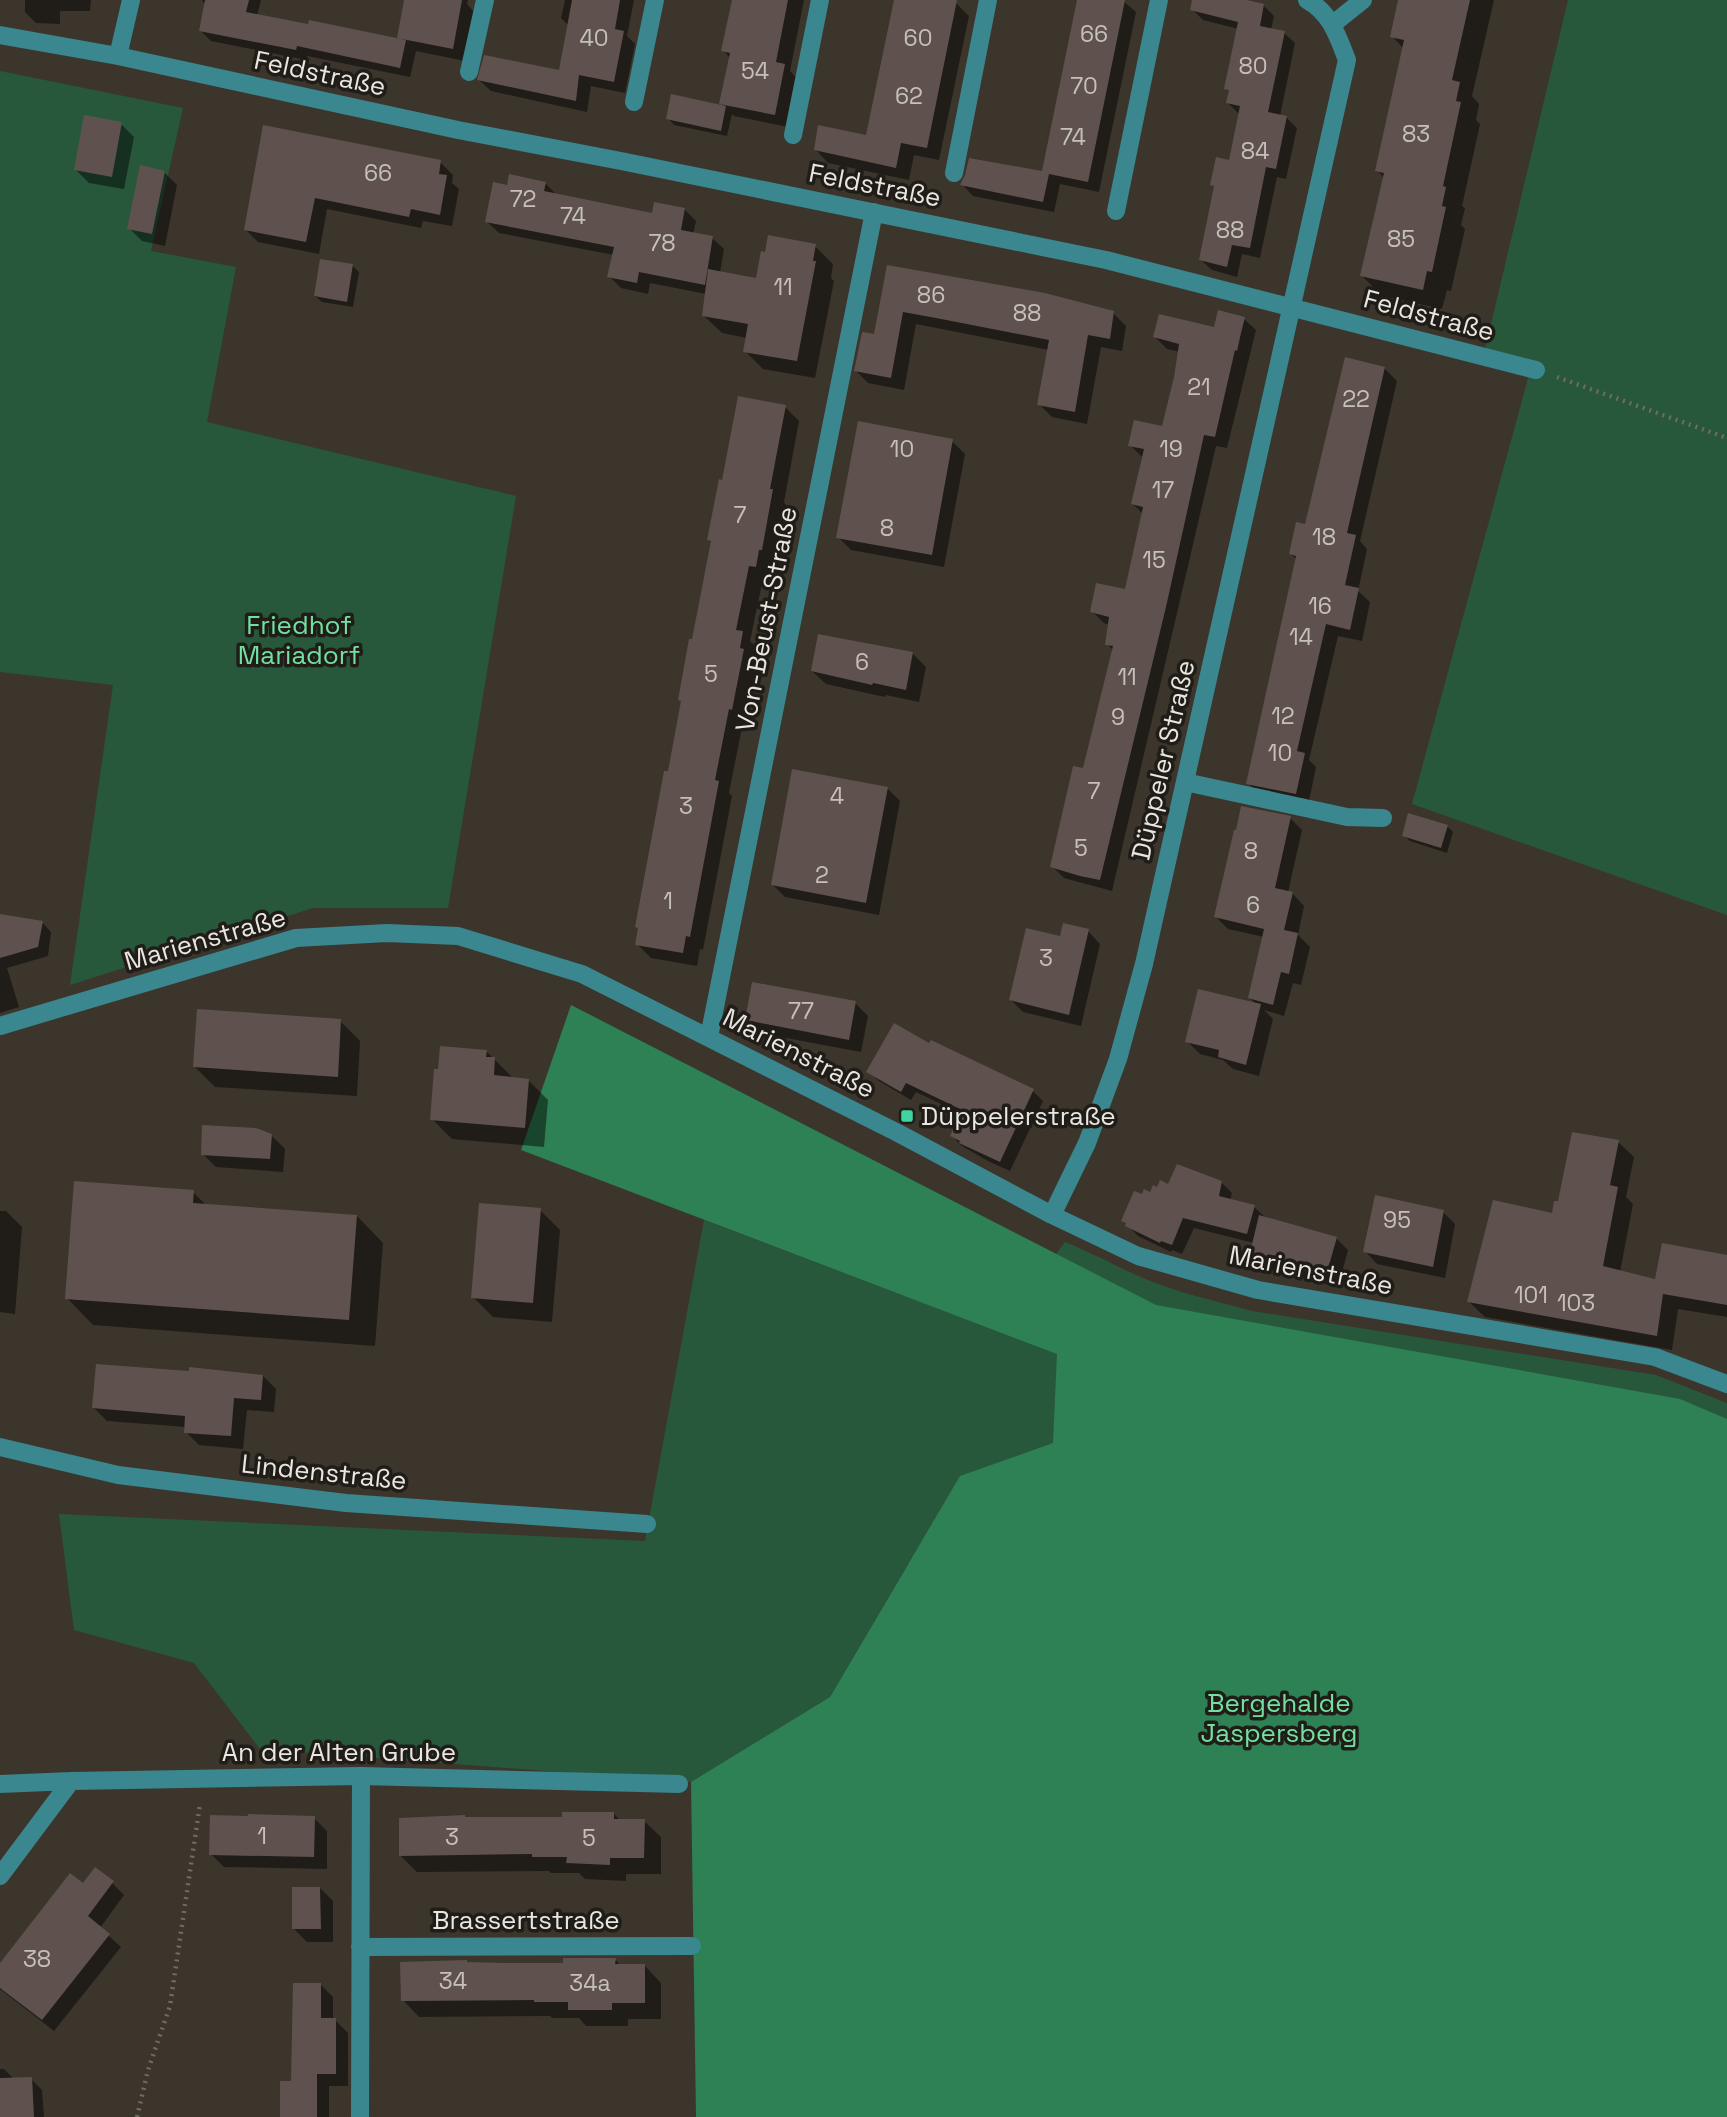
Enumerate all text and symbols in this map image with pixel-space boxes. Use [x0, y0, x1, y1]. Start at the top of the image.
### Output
house number: 66 [1080, 19, 1108, 49]
house number: 40 [579, 23, 609, 53]
house number: 60 [904, 23, 932, 53]
street label: Feldstraße [251, 42, 389, 104]
house number: 80 [1238, 51, 1268, 81]
house number: 54 [741, 56, 769, 86]
house number: 70 [1070, 71, 1098, 101]
house number: 62 [895, 81, 923, 111]
house number: 83 [1402, 119, 1430, 149]
house number: 74 [1060, 122, 1086, 152]
house number: 84 [1241, 136, 1269, 166]
street label: Feldstraße [806, 156, 944, 214]
house number: 66 [364, 158, 392, 188]
house number: 72 [510, 184, 536, 214]
house number: 74 [560, 201, 586, 231]
house number: 88 [1216, 215, 1244, 245]
house number: 85 [1387, 224, 1415, 254]
house number: 78 [648, 228, 676, 258]
house number: 11 [773, 272, 793, 302]
house number: 86 [917, 280, 945, 310]
street label: Feldstraße [1360, 281, 1498, 349]
house number: 88 [1013, 298, 1041, 328]
house number: 21 [1187, 372, 1211, 402]
house number: 22 [1342, 384, 1370, 414]
house number: 10 [890, 434, 914, 464]
house number: 19 [1159, 434, 1183, 464]
house number: 17 [1152, 475, 1174, 505]
house number: 7 [734, 500, 747, 530]
street label: Von-Beust-Straße [728, 504, 804, 734]
house number: 8 [880, 513, 894, 543]
house number: 18 [1312, 522, 1336, 552]
house number: 15 [1142, 545, 1166, 575]
house number: 16 [1308, 591, 1332, 621]
park label: Friedhof Mariadorf [238, 608, 360, 672]
house number: 14 [1289, 622, 1313, 652]
house number: 6 [855, 647, 869, 677]
street label: Düppeler Straße [1123, 657, 1203, 863]
house number: 5 [704, 659, 718, 689]
house number: 11 [1117, 662, 1137, 692]
house number: 12 [1271, 701, 1295, 731]
house number: 9 [1111, 702, 1125, 732]
house number: 10 [1268, 738, 1292, 768]
house number: 7 [1088, 776, 1101, 806]
house number: 4 [830, 781, 844, 811]
house number: 3 [679, 791, 693, 821]
house number: 5 [1074, 833, 1088, 863]
house number: 8 [1244, 836, 1258, 866]
house number: 2 [815, 860, 829, 890]
house number: 1 [663, 886, 673, 916]
house number: 6 [1246, 890, 1260, 920]
street label: Marienstraße [120, 900, 290, 978]
house number: 3 [1039, 943, 1053, 973]
house number: 77 [788, 996, 814, 1026]
street label: Marienstraße [717, 1000, 881, 1106]
place label: Düppelerstraße [921, 1099, 1116, 1133]
marker: Düppelerstraße [899, 1108, 915, 1124]
house number: 95 [1383, 1205, 1411, 1235]
street label: Marienstraße [1226, 1237, 1396, 1303]
house number: 101 [1514, 1280, 1548, 1310]
house number: 103 [1557, 1288, 1595, 1318]
street label: Lindenstraße [240, 1446, 408, 1498]
park label: Bergehalde Jaspersberg [1201, 1686, 1357, 1750]
street label: An der Alten Grube [222, 1735, 456, 1769]
house number: 1 [257, 1821, 267, 1851]
house number: 3 [445, 1822, 459, 1852]
house number: 5 [582, 1823, 596, 1853]
street label: Brassertstraße [432, 1903, 620, 1937]
house number: 38 [23, 1944, 51, 1974]
house number: 34 [439, 1966, 467, 1996]
house number: 34a [569, 1968, 611, 1998]

